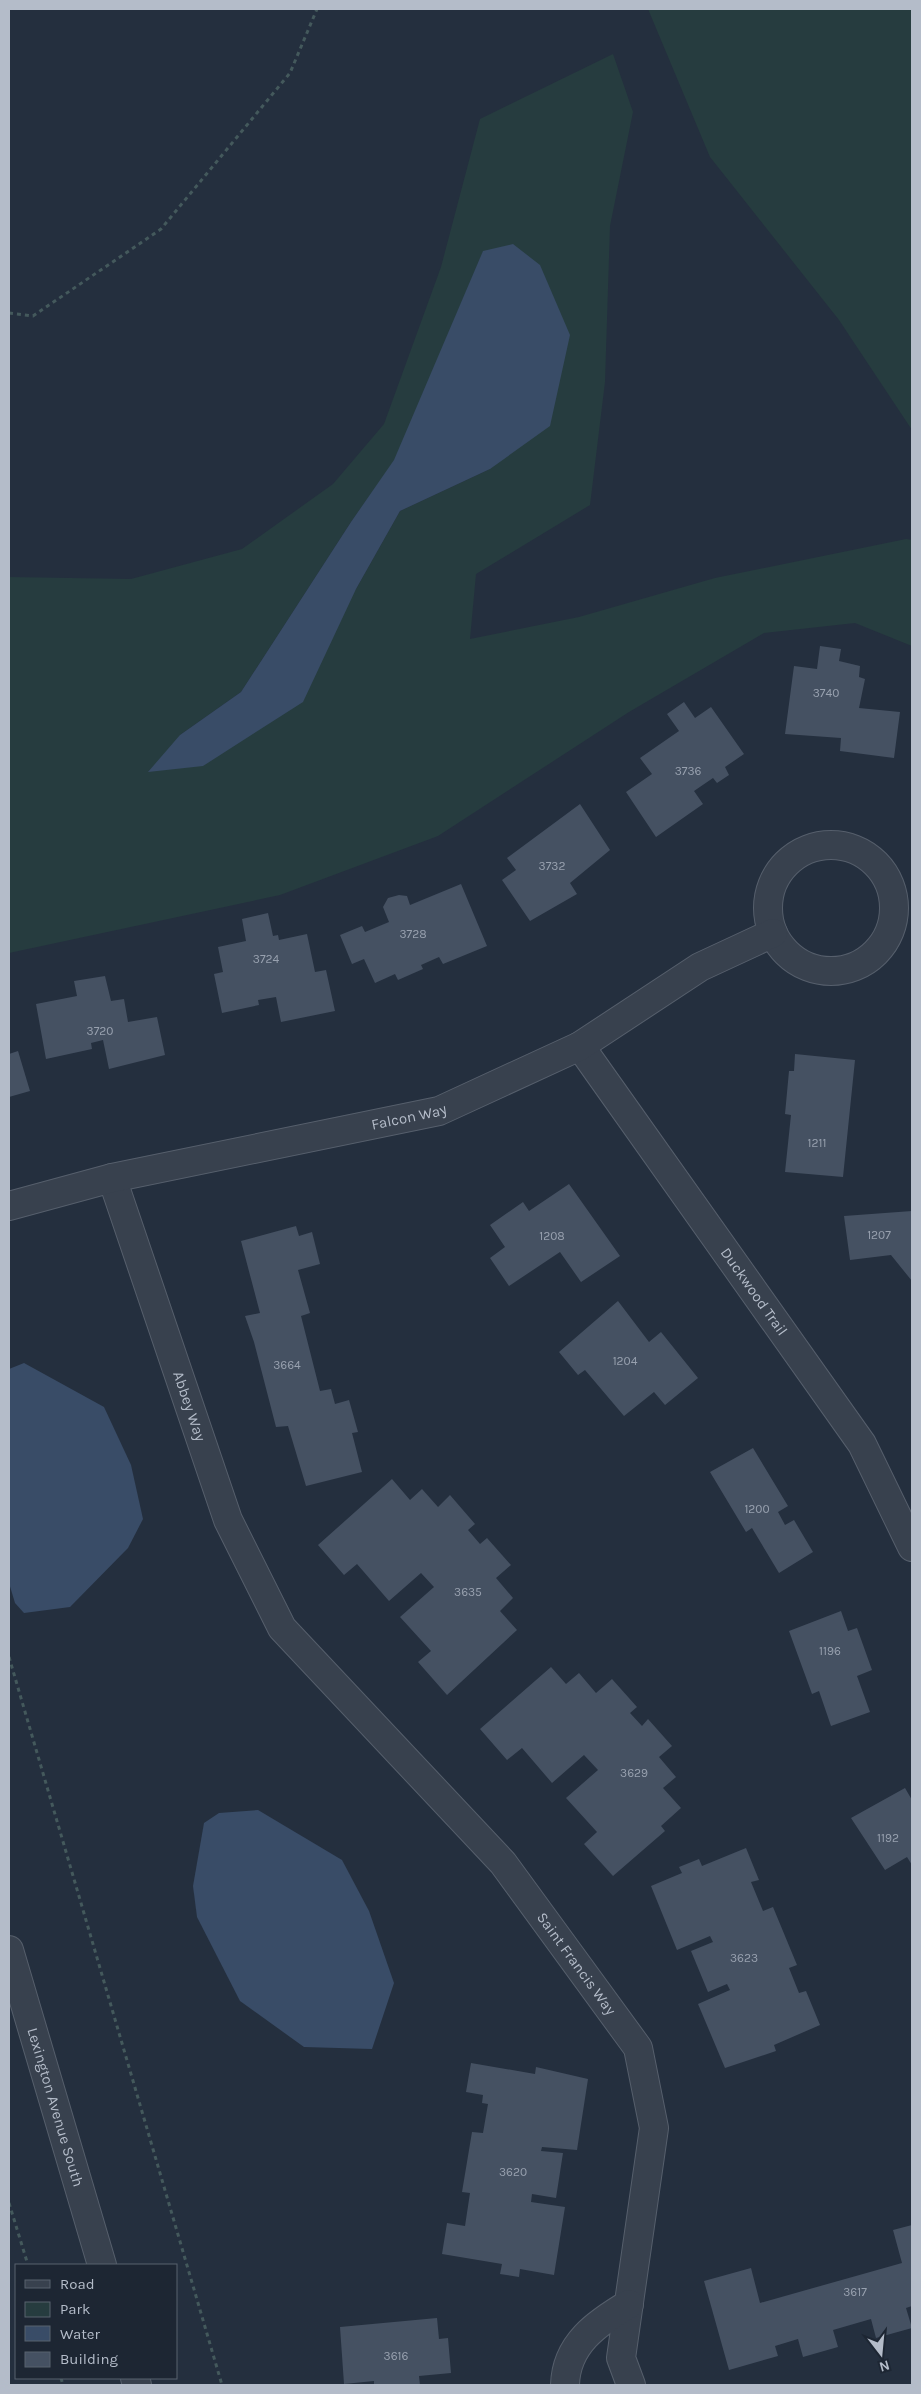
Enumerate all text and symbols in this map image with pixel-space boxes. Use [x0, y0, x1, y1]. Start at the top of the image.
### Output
house number: 3740 [813, 686, 839, 700]
house number: 3736 [675, 764, 701, 778]
house number: 3732 [539, 859, 565, 873]
house number: 3728 [399, 927, 427, 941]
house number: 3724 [253, 952, 279, 966]
house number: 3720 [87, 1024, 113, 1038]
street label: Falcon Way [370, 1100, 450, 1134]
house number: 1211 [808, 1136, 826, 1150]
house number: 1207 [867, 1228, 891, 1242]
house number: 1208 [539, 1229, 565, 1243]
street label: Duckwood Trail [717, 1244, 791, 1339]
house number: 1204 [613, 1354, 638, 1368]
house number: 3664 [273, 1358, 301, 1372]
street label: Abbey Way [169, 1369, 210, 1444]
house number: 1200 [744, 1502, 770, 1516]
house number: 3635 [454, 1585, 482, 1599]
house number: 1196 [819, 1644, 841, 1658]
house number: 3629 [620, 1766, 648, 1780]
house number: 1192 [877, 1831, 899, 1845]
street label: Saint Francis Way [533, 1909, 620, 2018]
house number: 3623 [730, 1951, 758, 1965]
street label: Lexington Avenue South [23, 2026, 87, 2189]
house number: 3620 [499, 2165, 527, 2179]
legend [15, 2264, 178, 2379]
text: Road [60, 2275, 95, 2293]
house number: 3617 [843, 2285, 867, 2299]
text: Park [60, 2300, 90, 2318]
text: Water [60, 2325, 101, 2343]
north arrow [856, 2329, 906, 2379]
house number: 3616 [384, 2349, 409, 2363]
text: Building [60, 2350, 118, 2368]
text: N [877, 2356, 892, 2376]

